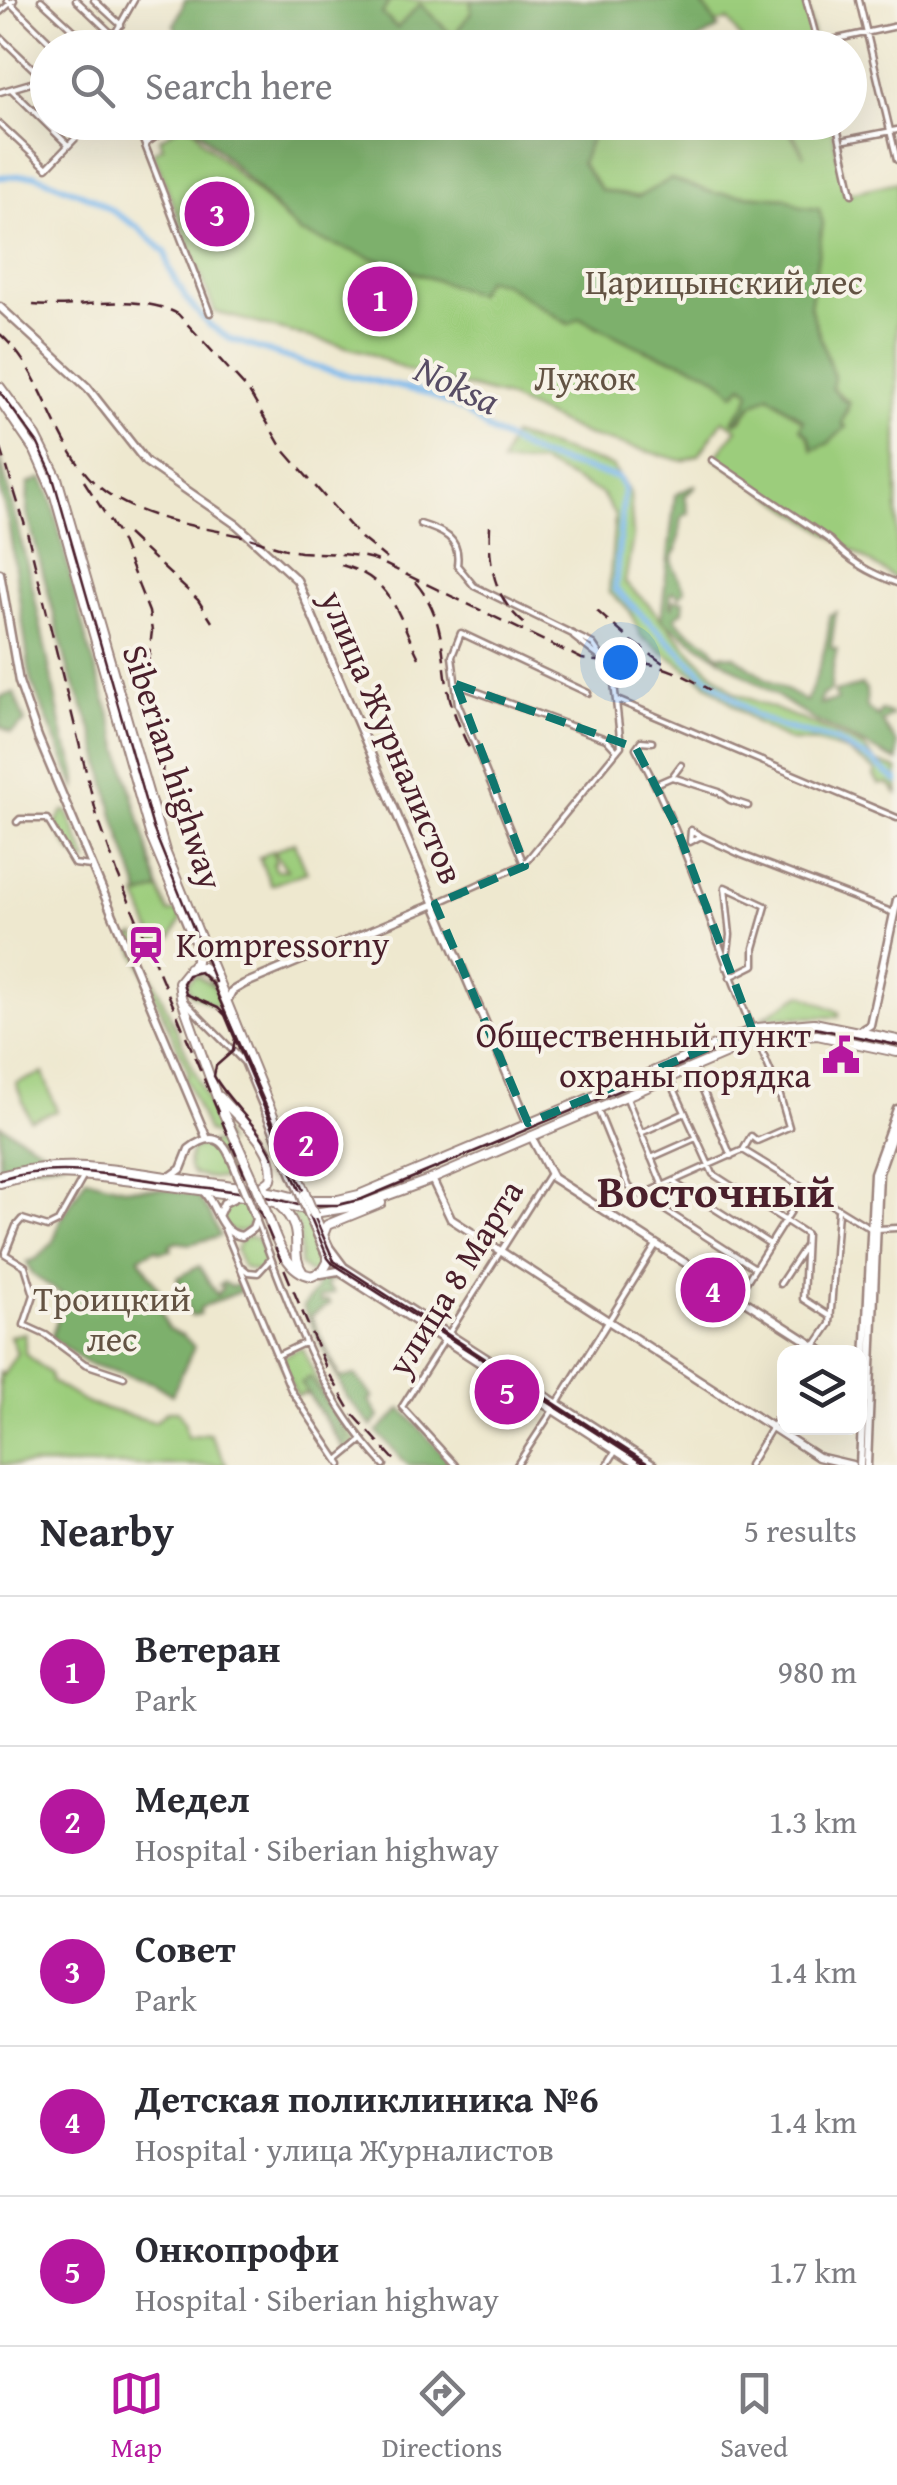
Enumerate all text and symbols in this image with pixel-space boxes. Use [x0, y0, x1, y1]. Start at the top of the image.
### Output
search box [30, 30, 867, 140]
text: Search here [145, 57, 333, 113]
icon: search [65, 58, 120, 113]
pin: 3 [184, 176, 250, 252]
park label: Царицынский лес [585, 256, 863, 307]
pin: 1 [348, 262, 412, 336]
water label: Noksa [405, 340, 510, 428]
park label: Лужок [534, 352, 637, 403]
street label: улица Журналистов [307, 581, 477, 891]
your location [595, 637, 646, 688]
street label: Siberian highway [110, 638, 237, 896]
place label: Kompressorny [176, 919, 390, 970]
station icon: Kompressorny [125, 924, 167, 966]
place label: Общественный пункт охраны порядка [476, 1009, 811, 1100]
public building icon: Общественный пункт охраны порядка [820, 1034, 862, 1076]
pin: 2 [274, 1106, 338, 1182]
district label: Восточный [597, 1158, 835, 1223]
street label: улица 8 Марта [373, 1169, 536, 1387]
pin: 4 [680, 1252, 746, 1328]
park label: Троицкий лес [33, 1273, 191, 1364]
map controls [777, 1345, 867, 1435]
button: layers [777, 1345, 867, 1435]
pin: 5 [474, 1354, 540, 1430]
text: Nearby [40, 1500, 174, 1561]
text: 5 results [744, 1507, 857, 1554]
text: Ветеран [135, 1620, 281, 1676]
text: 1 [64, 1648, 81, 1695]
text: 980 m [778, 1648, 857, 1695]
text: Park [135, 1676, 197, 1723]
text: Медел [135, 1770, 250, 1826]
text: 2 [64, 1798, 81, 1845]
text: 1.3 km [769, 1798, 857, 1845]
text: Hospital · Siberian highway [135, 1826, 499, 1873]
text: Совет [135, 1920, 236, 1976]
text: 3 [64, 1948, 81, 1995]
text: 1.4 km [769, 1948, 857, 1995]
text: Park [135, 1976, 197, 2023]
text: Детская поликлиника №6 [135, 2070, 599, 2126]
text: 4 [64, 2098, 81, 2145]
text: 1.4 km [769, 2098, 857, 2145]
text: Hospital · улица Журналистов [135, 2126, 554, 2173]
text: Онкопрофи [135, 2220, 339, 2276]
text: 5 [64, 2248, 81, 2295]
text: 1.7 km [769, 2248, 857, 2295]
text: Hospital · Siberian highway [135, 2276, 499, 2323]
tab: Map [109, 2366, 164, 2467]
tab: Directions [382, 2366, 502, 2467]
tab: Saved [720, 2366, 788, 2467]

